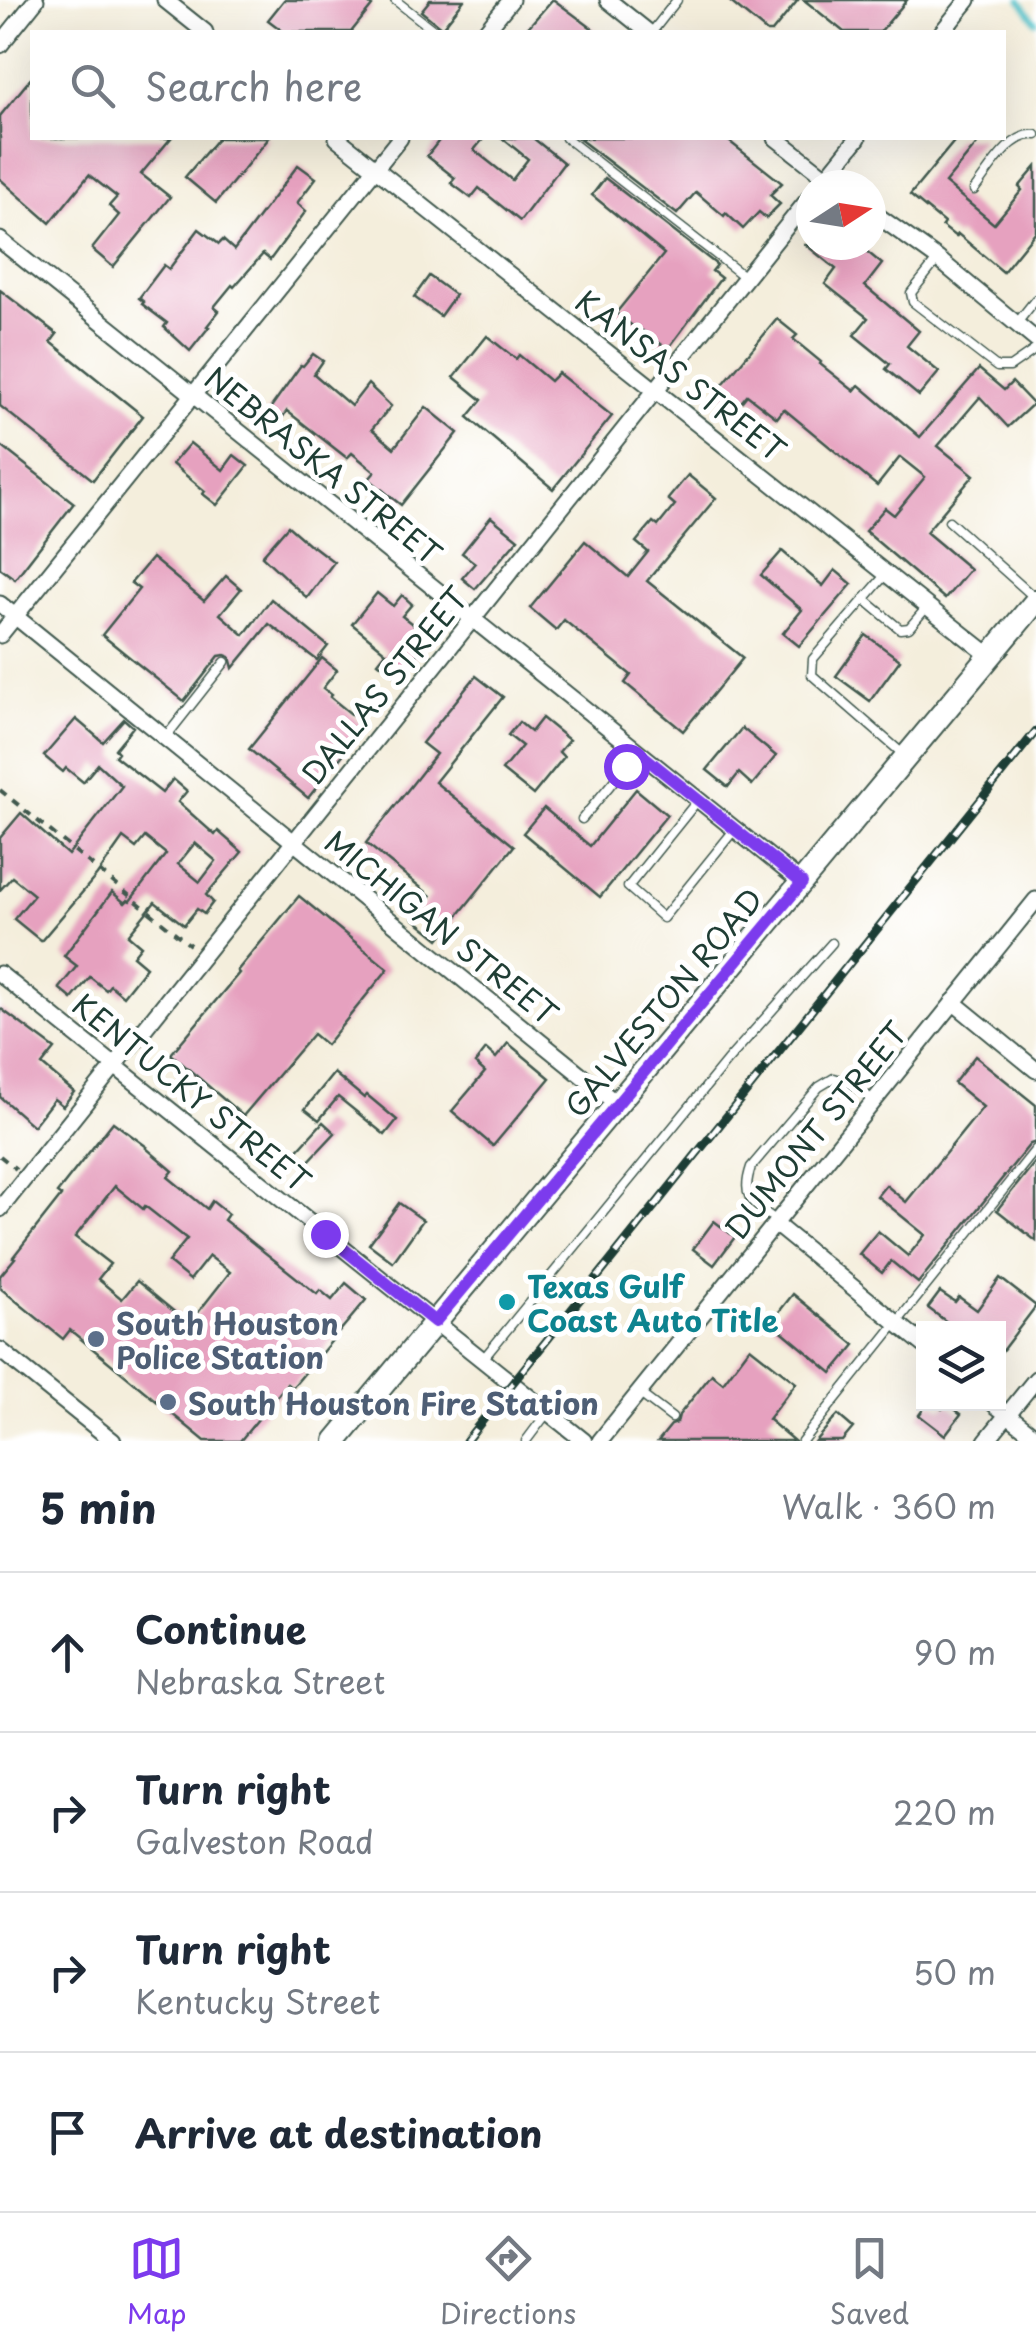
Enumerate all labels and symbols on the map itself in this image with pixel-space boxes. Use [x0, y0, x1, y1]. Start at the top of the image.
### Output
north arrow [796, 170, 886, 260]
street label: KANSAS STREET [566, 279, 796, 472]
street label: NEBRASKA STREET [196, 355, 453, 575]
street label: DALLAS STREET [290, 576, 478, 793]
route start [604, 744, 650, 790]
street label: MICHIGAN STREET [316, 819, 568, 1035]
street label: GALVESTON ROAD [554, 878, 772, 1126]
street label: KENTUCKY STREET [63, 982, 321, 1203]
street label: DUMONT STREET [713, 1011, 917, 1249]
route end [303, 1212, 349, 1258]
place label: Texas Gulf Coast Auto Title [527, 1263, 778, 1342]
marker: Texas Gulf Coast Auto Title [496, 1291, 518, 1313]
place label: South Houston Police Station [116, 1300, 339, 1379]
marker: South Houston Police Station [85, 1328, 107, 1350]
place label: South Houston Fire Station [188, 1380, 599, 1425]
marker: South Houston Fire Station [157, 1391, 179, 1413]

